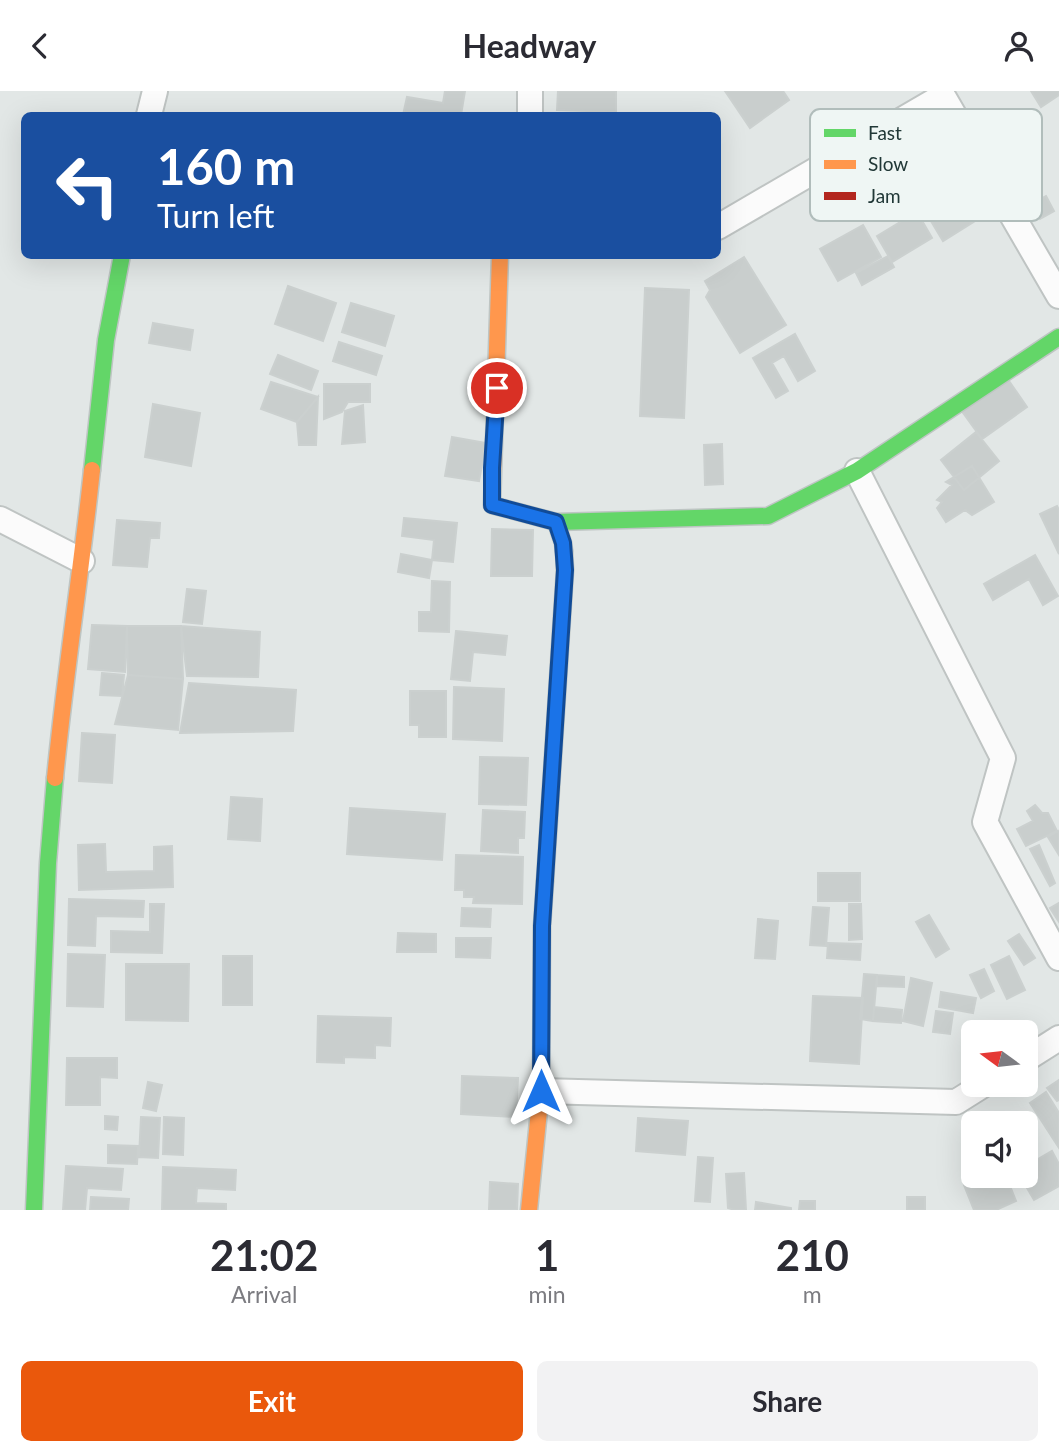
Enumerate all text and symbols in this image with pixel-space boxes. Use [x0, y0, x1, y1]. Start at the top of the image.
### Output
text: Headway [463, 26, 596, 65]
icon: back [21, 27, 59, 65]
icon: person [1000, 27, 1038, 65]
legend [810, 109, 1042, 221]
text: Fast [868, 121, 902, 144]
text: 160 m [157, 137, 295, 195]
icon: left [42, 140, 133, 231]
text: Slow [868, 152, 908, 175]
text: Jam [868, 184, 901, 207]
text: Turn left [157, 196, 274, 235]
pin [467, 358, 527, 418]
icon: arrive [478, 369, 516, 407]
north arrow [961, 1020, 1038, 1097]
map controls [961, 1020, 1038, 1188]
position arrow [504, 1054, 578, 1128]
button: sound [961, 1111, 1038, 1188]
text: 21:02 [210, 1230, 318, 1280]
text: 1 [535, 1230, 559, 1280]
text: 210 [776, 1230, 849, 1280]
text: Arrival [231, 1280, 297, 1308]
text: min [528, 1280, 566, 1308]
text: m [803, 1280, 822, 1308]
button: Exit [21, 1361, 523, 1441]
button: Share [537, 1361, 1038, 1441]

